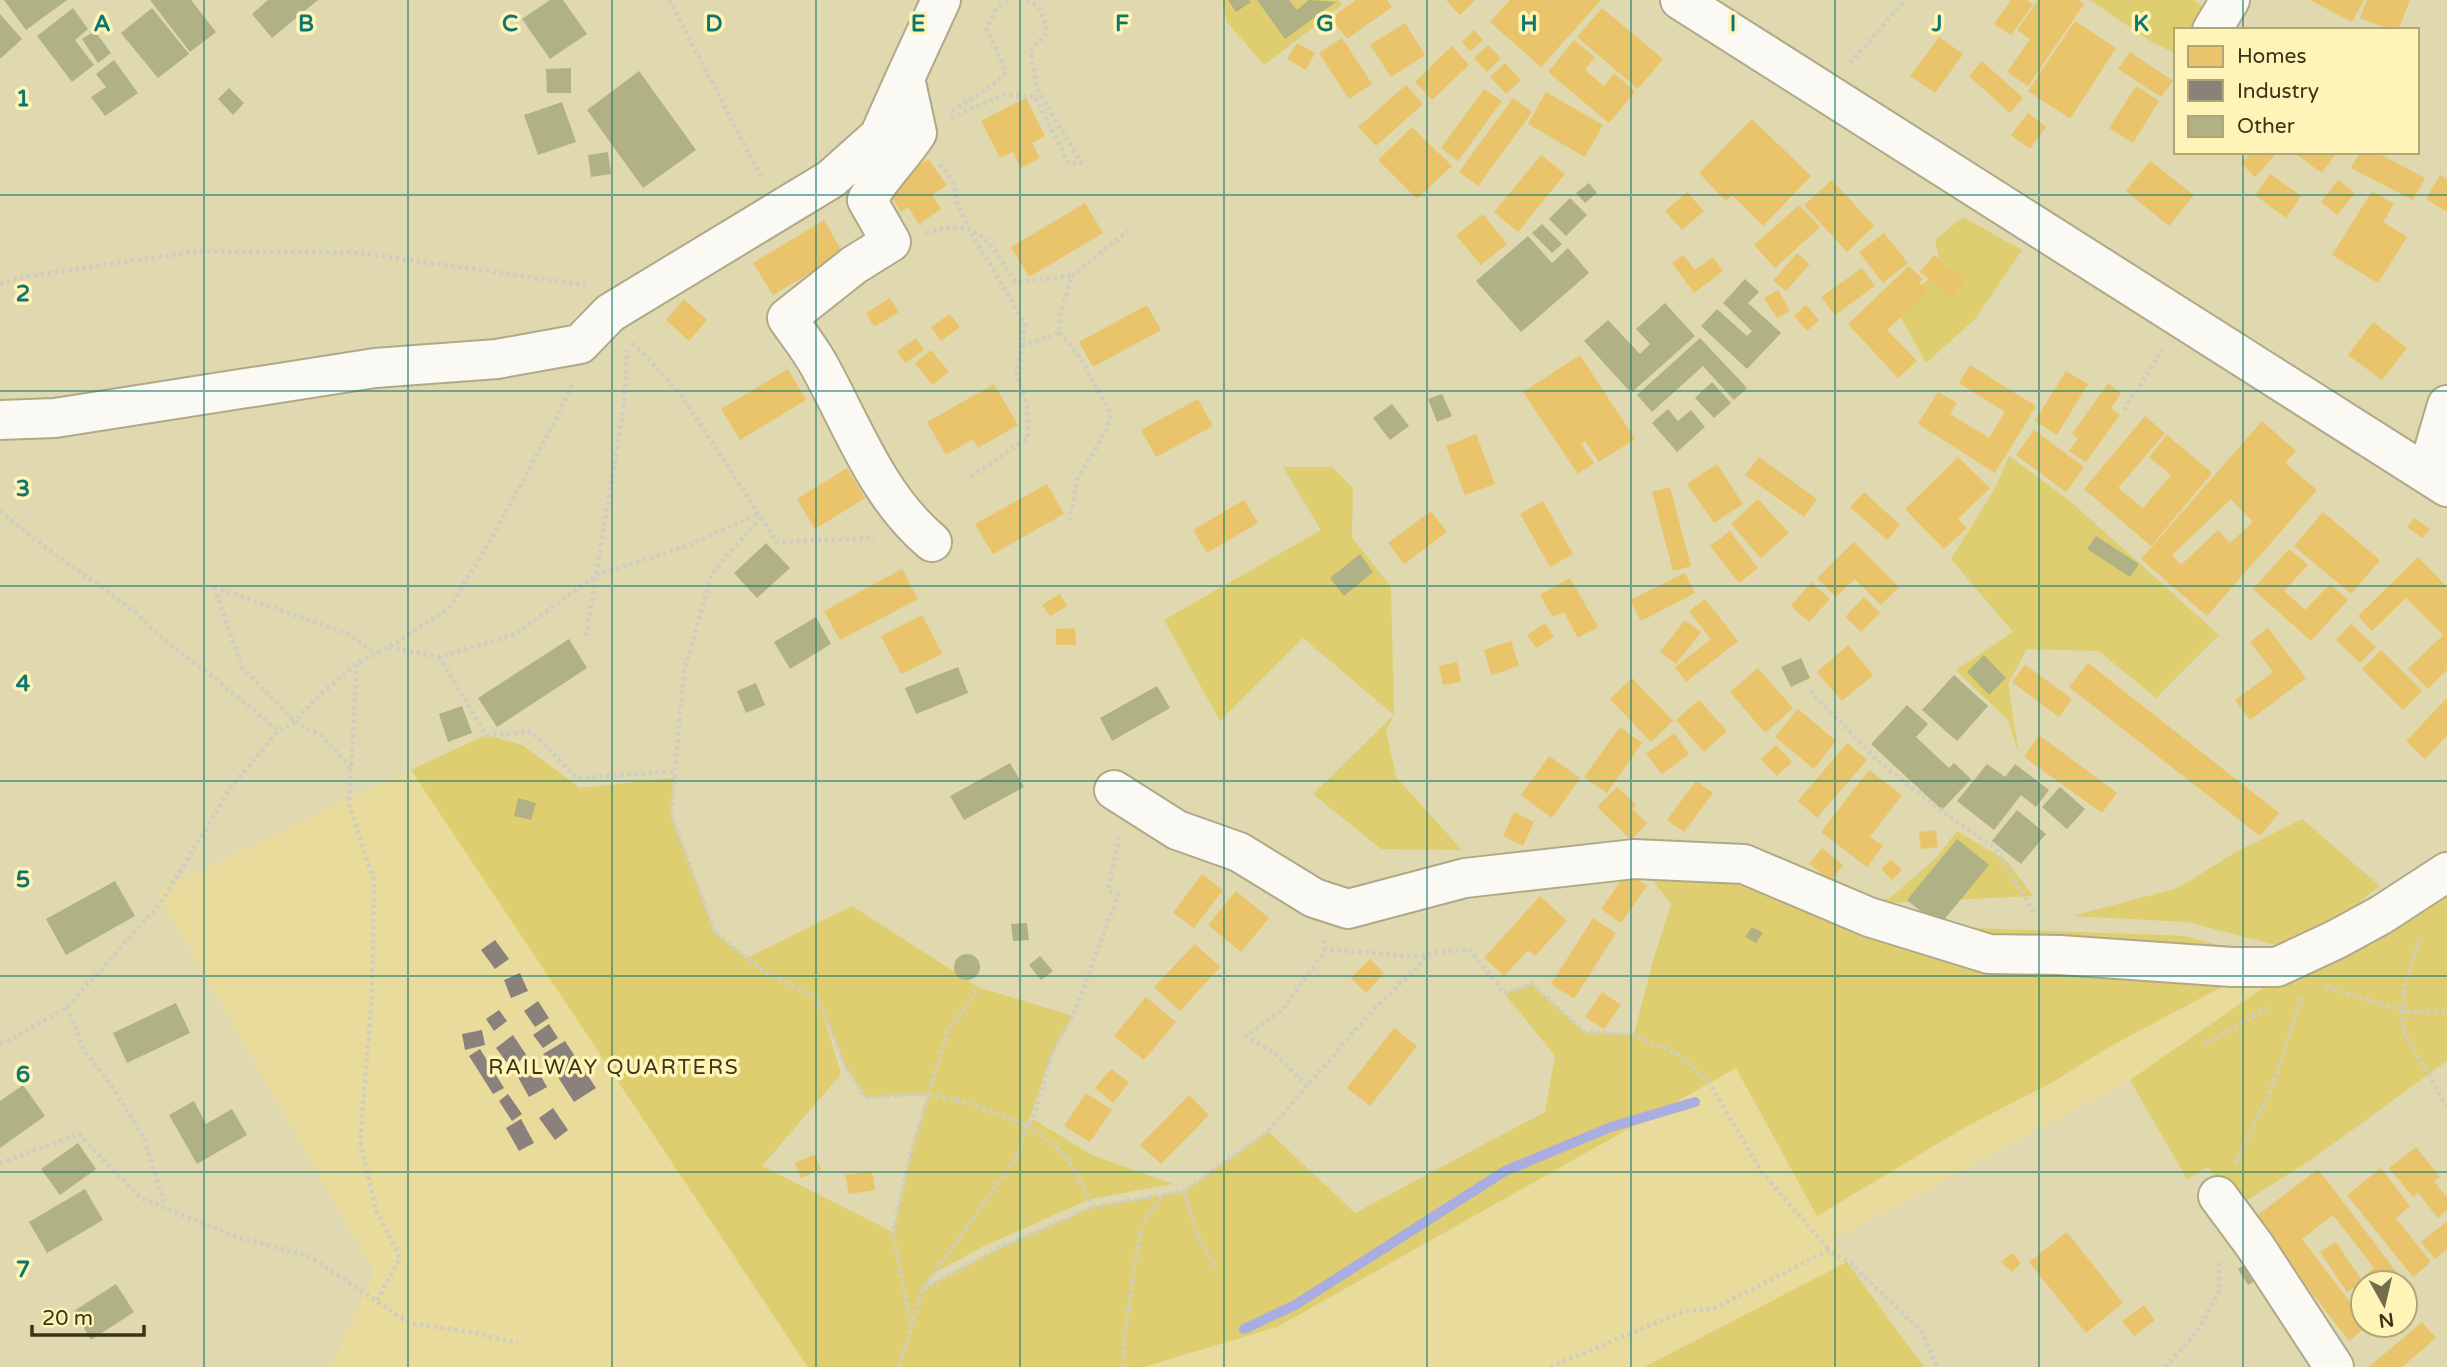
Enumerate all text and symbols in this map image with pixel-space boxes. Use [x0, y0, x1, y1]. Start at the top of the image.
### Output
text: A [93, 10, 111, 38]
text: B [298, 10, 314, 38]
text: C [502, 10, 518, 38]
text: D [705, 10, 723, 38]
text: E [911, 10, 925, 38]
text: F [1115, 10, 1129, 38]
text: G [1316, 10, 1334, 38]
text: H [1520, 10, 1538, 38]
text: I [1730, 10, 1736, 38]
text: J [1931, 10, 1942, 38]
text: K [2133, 10, 2149, 38]
legend [2174, 28, 2419, 154]
text: Homes [2237, 44, 2307, 69]
text: Industry [2237, 79, 2319, 104]
text: 1 [16, 85, 30, 113]
text: Other [2237, 114, 2295, 139]
text: 2 [16, 280, 30, 308]
text: 3 [16, 475, 30, 503]
text: 4 [16, 670, 31, 698]
text: 5 [16, 866, 30, 894]
district label: RAILWAY QUARTERS [488, 1055, 740, 1080]
text: 6 [16, 1061, 30, 1089]
text: 7 [16, 1256, 30, 1284]
north arrow [2349, 1269, 2419, 1339]
scale bar [32, 1294, 144, 1338]
text: 20 m [42, 1306, 93, 1331]
text: N [2377, 1308, 2395, 1332]

